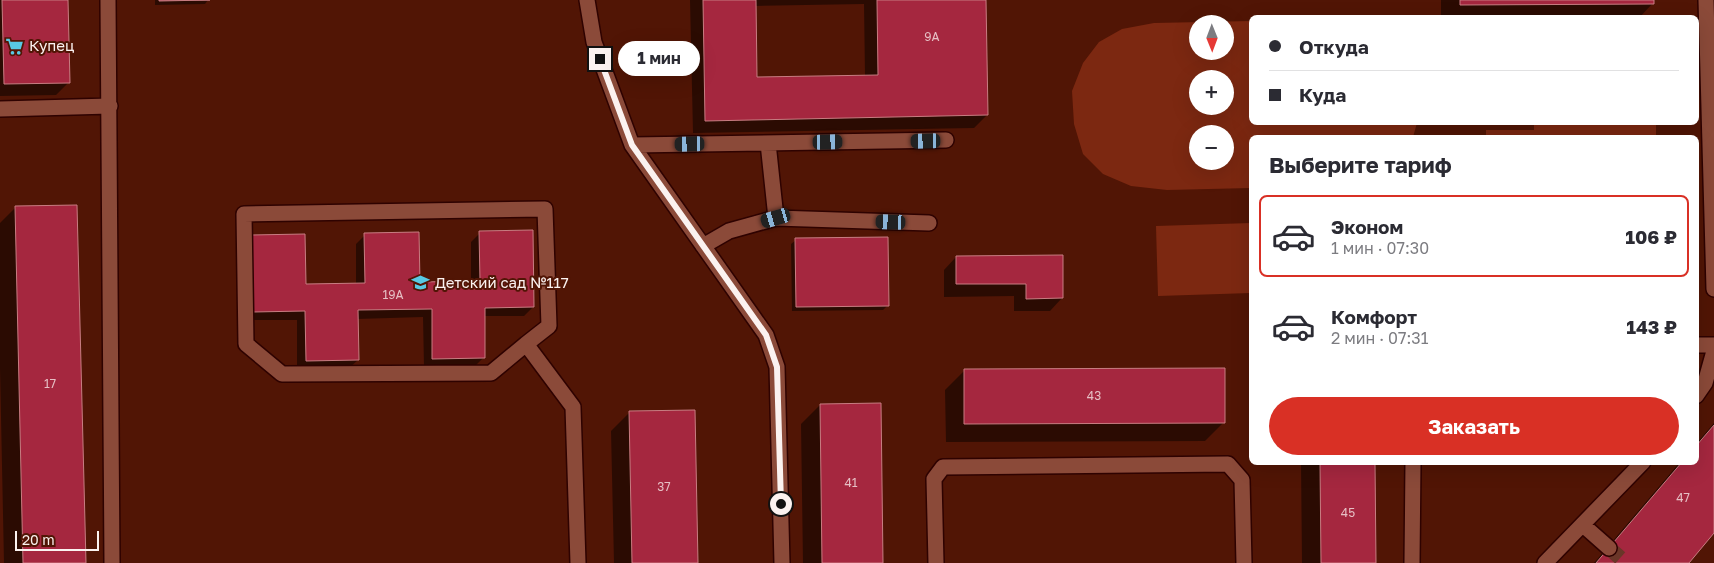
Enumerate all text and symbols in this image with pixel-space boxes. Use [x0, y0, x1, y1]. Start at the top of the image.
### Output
north arrow [1189, 15, 1234, 60]
map controls [1189, 15, 1234, 170]
house number: 9А [924, 29, 940, 44]
text: Откуда [1299, 35, 1369, 58]
supermarket icon: Купец [5, 36, 25, 56]
place label: Купец [29, 36, 74, 54]
callout: 1 мин [618, 42, 700, 76]
route end [589, 48, 611, 70]
text: 1 мин [637, 48, 681, 68]
button: + [1189, 70, 1234, 115]
text: Куда [1299, 83, 1346, 106]
button: − [1189, 125, 1234, 170]
car [910, 133, 941, 149]
car [812, 134, 843, 150]
car [674, 136, 705, 152]
text: Выберите тариф [1269, 151, 1452, 178]
car [759, 207, 792, 229]
car [875, 214, 906, 230]
icon: car [1271, 214, 1316, 259]
text: Эконом [1331, 215, 1403, 238]
text: 106 ₽ [1625, 225, 1677, 248]
text: 1 мин · 07:30 [1331, 238, 1429, 258]
school or university icon: Детский сад №117 [411, 273, 431, 293]
place label: Детский сад №117 [435, 273, 569, 291]
house number: 19А [382, 287, 404, 302]
icon: car [1271, 304, 1316, 349]
text: Комфорт [1331, 305, 1417, 328]
text: 143 ₽ [1626, 315, 1677, 338]
text: 2 мин · 07:31 [1331, 328, 1428, 348]
house number: 17 [44, 376, 56, 391]
house number: 43 [1087, 388, 1101, 403]
button: Заказать [1269, 397, 1679, 455]
house number: 41 [844, 475, 858, 490]
house number: 37 [657, 479, 671, 494]
house number: 47 [1676, 490, 1690, 505]
route start [770, 493, 792, 515]
house number: 45 [1341, 505, 1355, 520]
scale bar [15, 528, 99, 551]
text: 20 m [22, 531, 55, 548]

